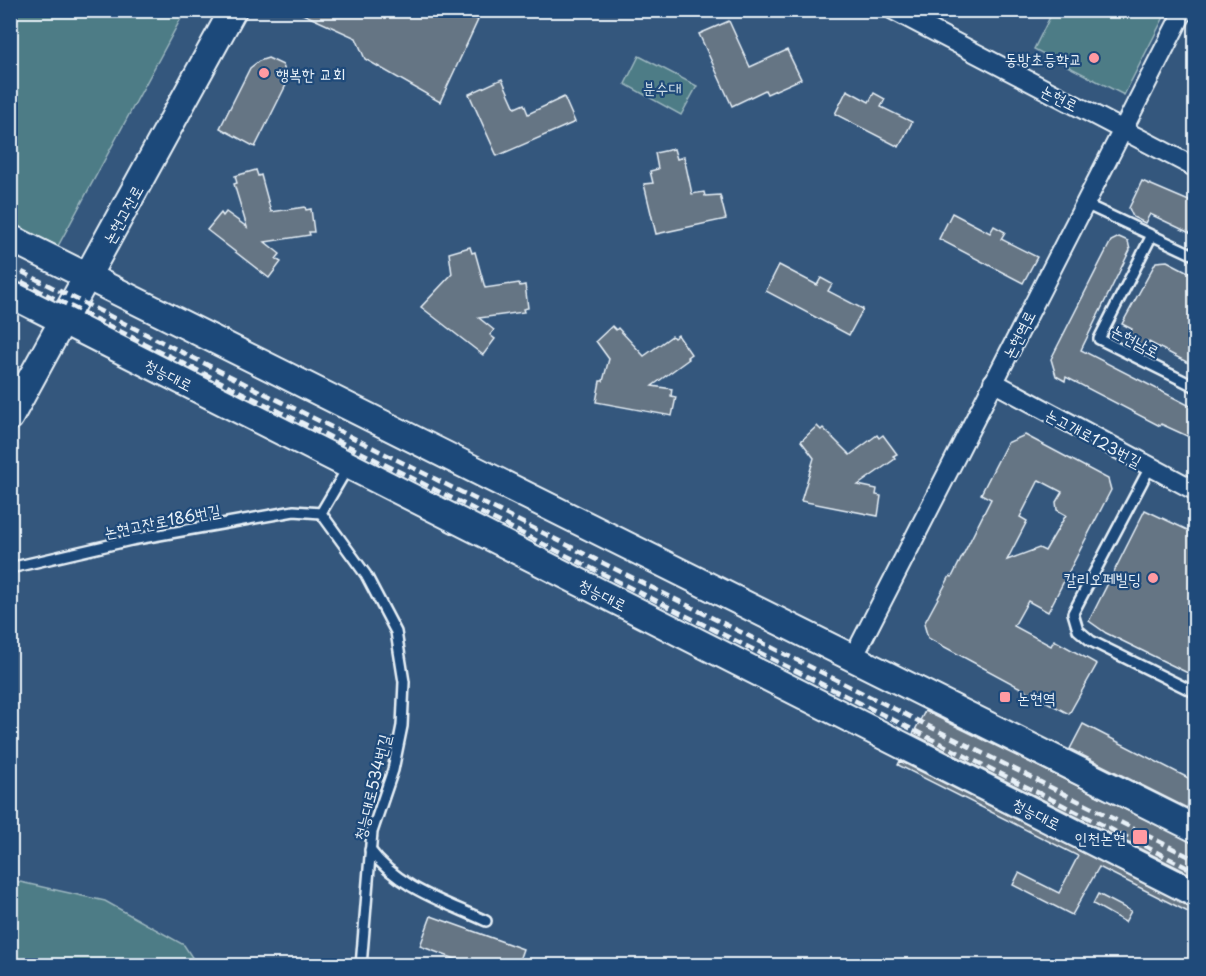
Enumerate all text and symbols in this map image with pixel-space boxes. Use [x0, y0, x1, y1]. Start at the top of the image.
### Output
place label: 동방초등학교 [1005, 46, 1082, 70]
marker: 동방초등학교 [1087, 51, 1101, 65]
place label: 행복한 교회 [276, 61, 346, 85]
marker: 행복한 교회 [257, 66, 271, 80]
park label: 분수대 [643, 75, 681, 99]
street label: 논현로 [1037, 78, 1083, 116]
street label: 논현고잔로 [96, 180, 148, 248]
street label: 논현역로 [996, 306, 1040, 362]
street label: 논현남로 [1108, 317, 1164, 363]
street label: 청능대로 [141, 352, 197, 396]
street label: 논고개로123번길 [1042, 401, 1147, 473]
street label: 논현고잔로186번길 [102, 497, 222, 543]
place label: 칼리오페빌딩 [1064, 566, 1141, 590]
marker: 칼리오페빌딩 [1146, 571, 1160, 585]
street label: 청능대로 [575, 572, 631, 616]
place label: 논현역 [1017, 685, 1056, 709]
marker: 논현역 [998, 690, 1012, 704]
street label: 청능대로534번길 [346, 731, 396, 843]
street label: 청능대로 [1009, 791, 1065, 835]
place label: 인천논현 [1075, 825, 1126, 849]
marker: 인천논현 [1131, 828, 1149, 846]

